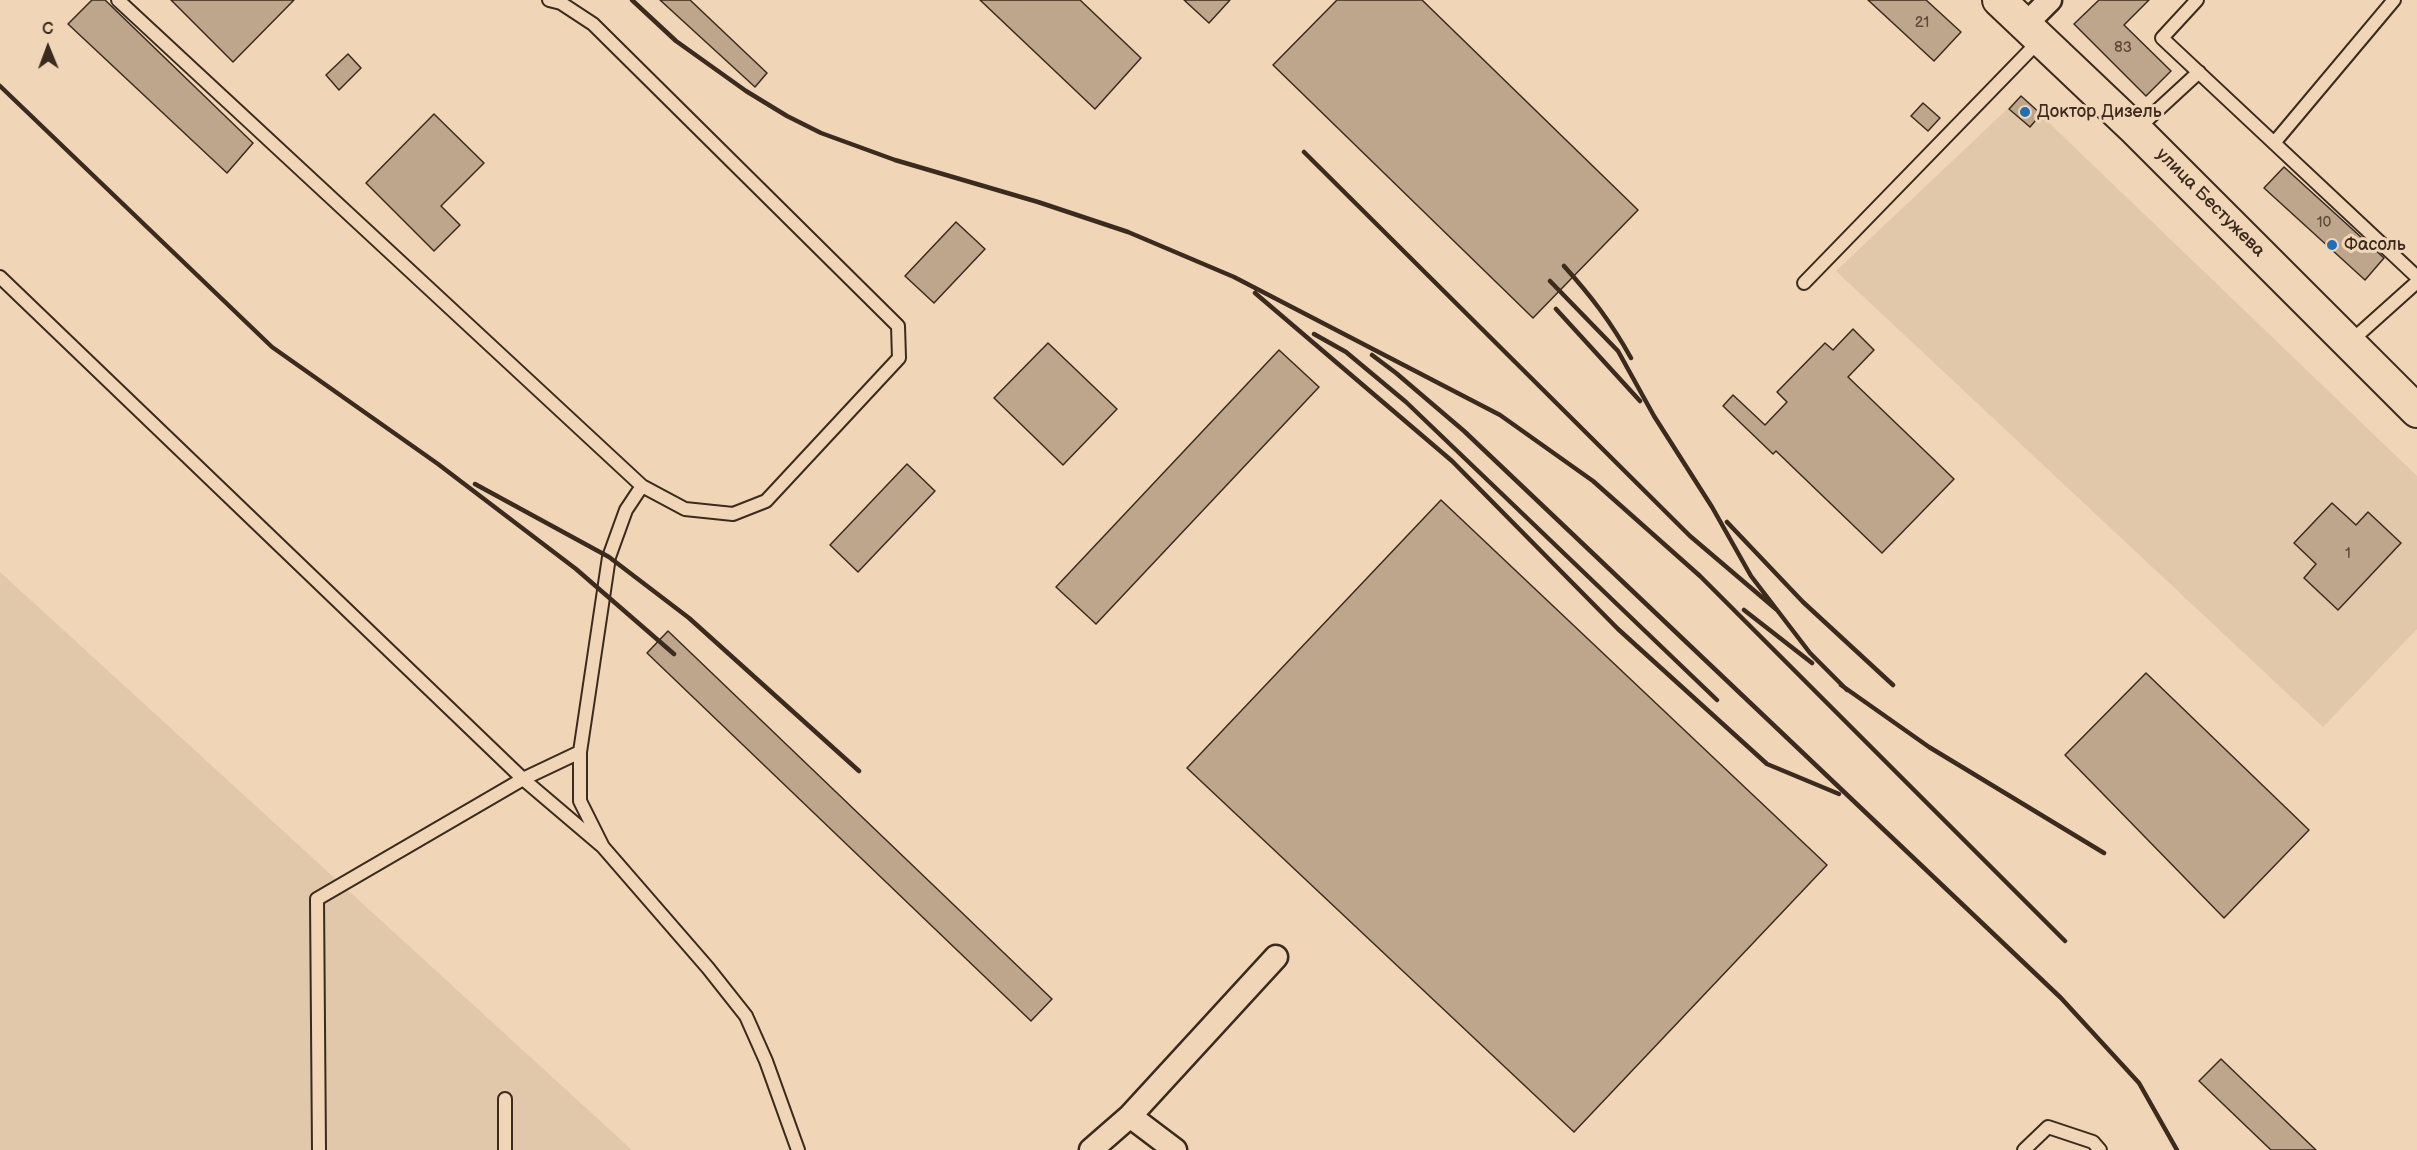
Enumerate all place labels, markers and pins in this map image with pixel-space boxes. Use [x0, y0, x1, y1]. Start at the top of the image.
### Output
place label: Доктор Дизель [2037, 101, 2162, 123]
marker: Доктор Дизель [2018, 105, 2032, 119]
place label: Фасоль [2344, 234, 2406, 256]
marker: Фасоль [2325, 238, 2339, 252]

